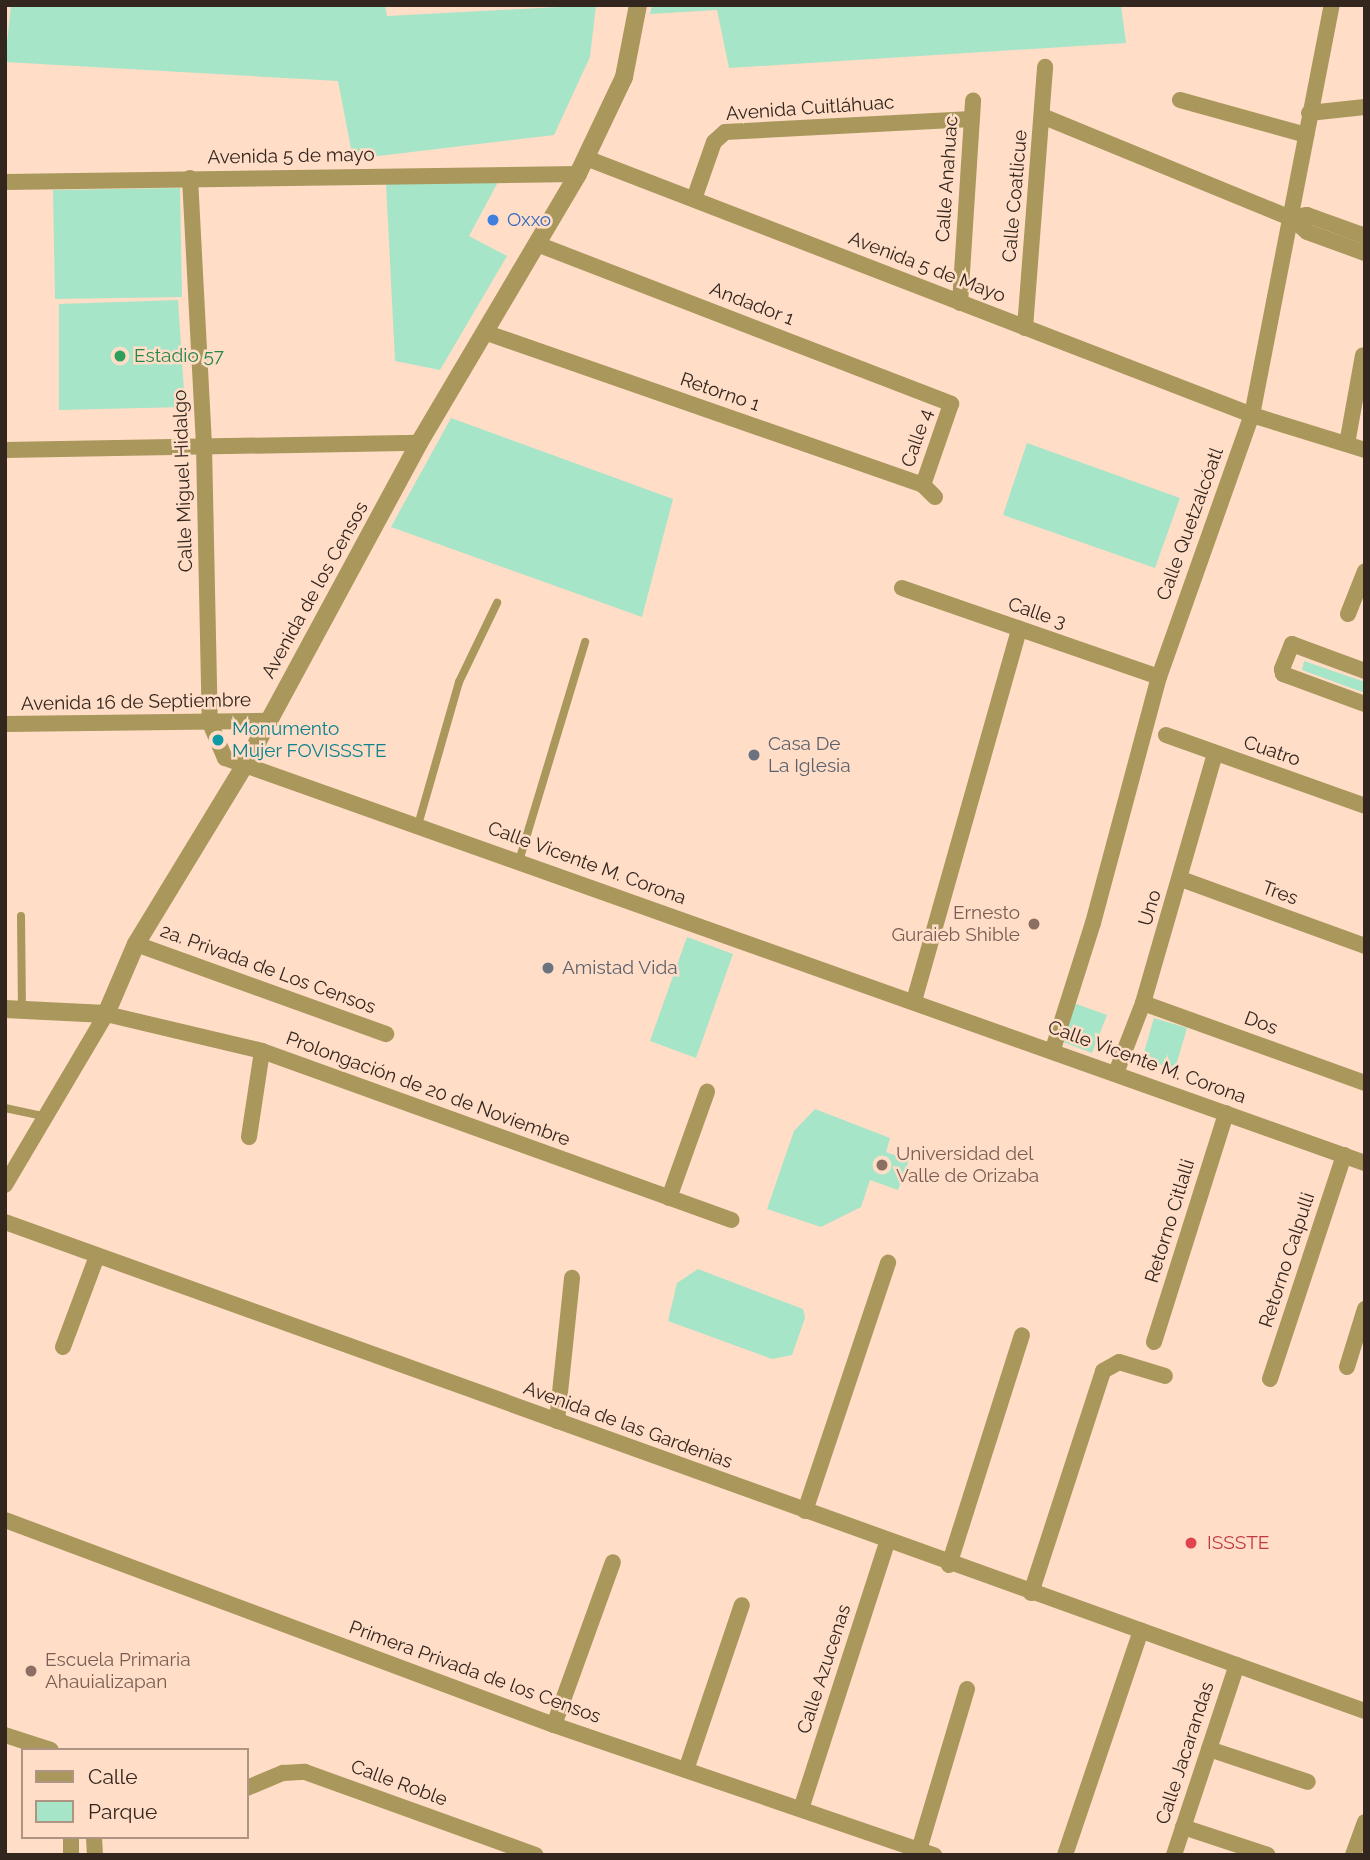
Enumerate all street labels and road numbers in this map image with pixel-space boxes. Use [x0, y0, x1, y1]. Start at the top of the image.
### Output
street label: Avenida Cuitláhuac [725, 91, 895, 125]
street label: Calle Anahuac [931, 115, 963, 243]
street label: Calle Coatlicue [998, 129, 1032, 263]
street label: Avenida 5 de mayo [207, 143, 375, 169]
street label: Avenida 5 de Mayo [845, 227, 1009, 307]
street label: Andador 1 [706, 277, 798, 331]
street label: Retorno 1 [677, 368, 763, 416]
street label: Calle Miguel Hidalgo [168, 389, 198, 573]
street label: Calle 4 [896, 406, 938, 470]
street label: Calle Quetzalcóatl [1152, 444, 1228, 604]
street label: Avenida de los Censos [257, 498, 373, 682]
street label: Calle 3 [1005, 592, 1069, 634]
street label: Avenida 16 de Septiembre [21, 689, 251, 715]
street label: Cuatro [1241, 731, 1303, 771]
street label: Calle Vicente M. Corona [484, 816, 690, 910]
street label: Tres [1259, 876, 1301, 910]
street label: Uno [1134, 887, 1166, 929]
street label: 2a. Privada de Los Censos [157, 919, 379, 1019]
street label: Dos [1241, 1006, 1281, 1040]
street label: Calle Vicente M. Corona [1044, 1015, 1250, 1109]
street label: Prolongación de 20 de Noviembre [283, 1027, 573, 1151]
street label: Retorno Citlalli [1140, 1156, 1200, 1286]
street label: Retorno Calpulli [1254, 1190, 1320, 1330]
street label: Avenida de las Gardenias [520, 1377, 736, 1473]
street label: Calle Azucenas [792, 1601, 856, 1737]
street label: Primera Privada de los Censos [346, 1616, 604, 1728]
street label: Calle Jacarandas [1151, 1679, 1219, 1827]
street label: Calle Roble [348, 1755, 450, 1811]

